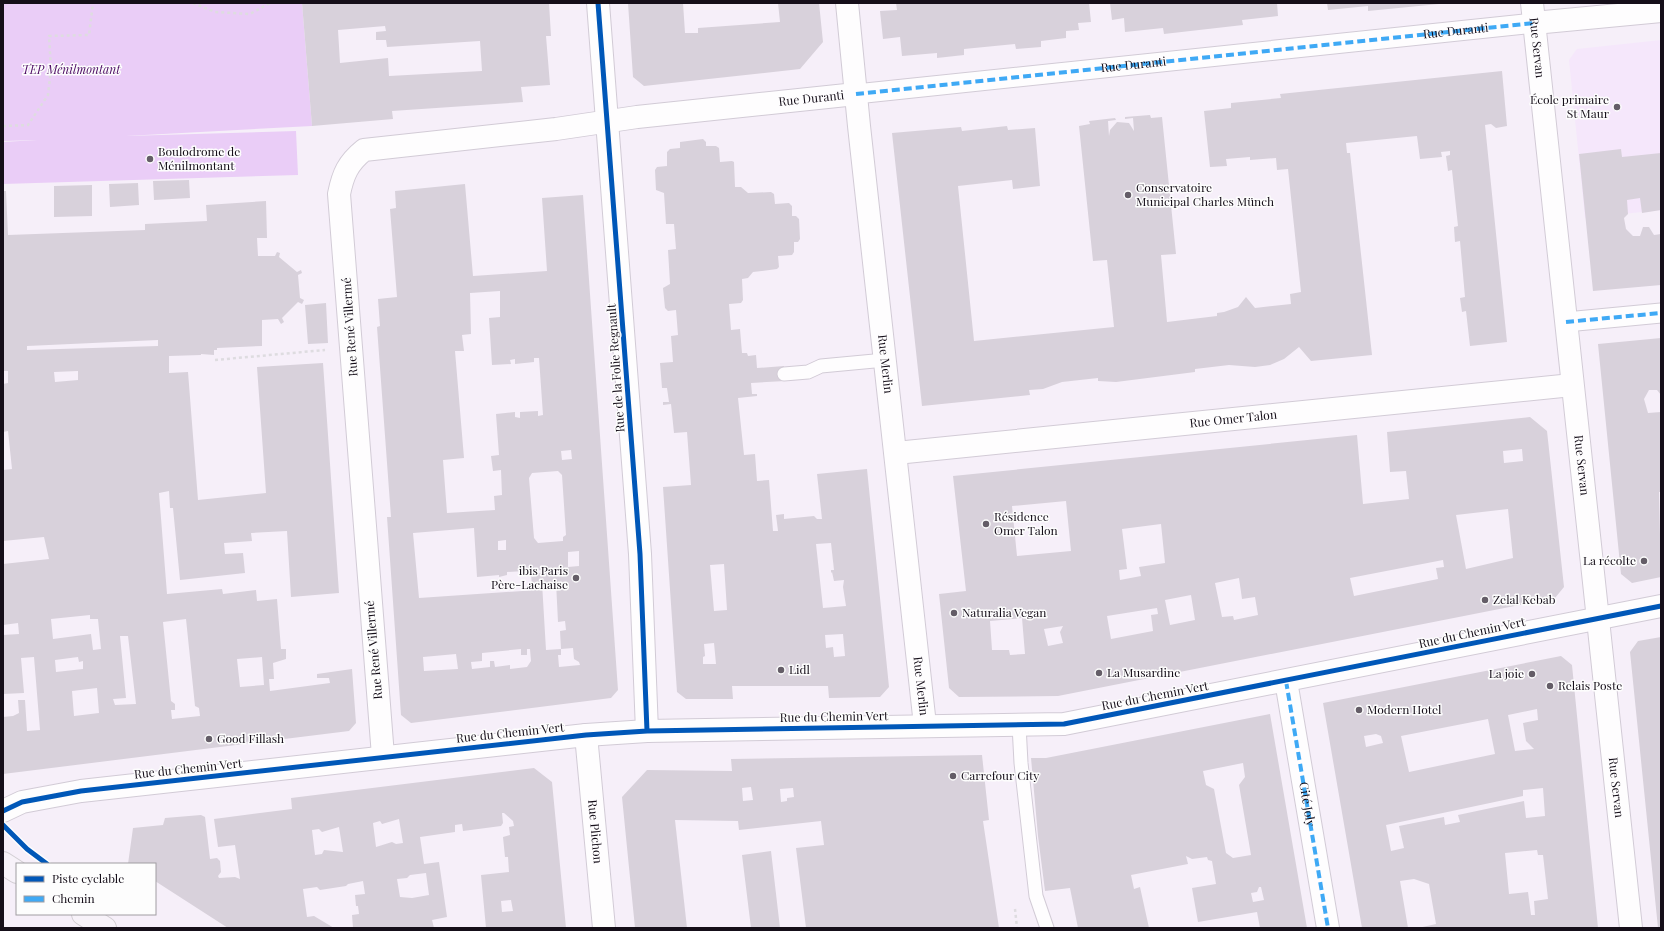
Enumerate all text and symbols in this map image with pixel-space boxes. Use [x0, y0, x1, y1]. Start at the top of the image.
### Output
street label: Rue Servan [1527, 17, 1549, 79]
street label: Rue Duranti [1422, 19, 1490, 42]
street label: Rue Duranti [1100, 53, 1167, 75]
park label: TEP Ménilmontant [22, 61, 121, 77]
street label: Rue Duranti [778, 86, 845, 109]
place label: École primaire St Maur [1530, 91, 1610, 121]
marker: École primaire St Maur [1612, 102, 1622, 112]
place label: Boulodrome de Ménilmontant [158, 143, 240, 173]
marker: Boulodrome de Ménilmontant [145, 154, 155, 164]
place label: Conservatoire Municipal Charles Münch [1136, 179, 1274, 209]
marker: Conservatoire Municipal Charles Münch [1123, 190, 1133, 200]
street label: Rue René Villermé [338, 277, 360, 377]
street label: Rue de la Folie Regnault [602, 303, 627, 433]
street label: Rue Merlin [875, 333, 897, 394]
street label: Rue Omer Talon [1189, 406, 1278, 430]
street label: Rue Servan [1571, 434, 1594, 496]
place label: Résidence Omer Talon [994, 508, 1058, 538]
marker: Résidence Omer Talon [981, 519, 991, 529]
place label: La récolte [1583, 552, 1636, 568]
marker: La récolte [1639, 556, 1649, 566]
place label: ibis Paris Père-Lachaise [491, 562, 568, 592]
marker: ibis Paris Père-Lachaise [571, 573, 581, 583]
place label: Zelal Kebab [1493, 591, 1556, 607]
marker: Zelal Kebab [1480, 595, 1490, 605]
street label: Rue René Villermé [361, 600, 385, 700]
place label: Naturalia Vegan [962, 604, 1046, 620]
marker: Naturalia Vegan [949, 608, 959, 618]
street label: Rue du Chemin Vert [1417, 613, 1527, 651]
street label: Rue Merlin [910, 656, 933, 716]
place label: Lidl [789, 661, 811, 677]
place label: La Musardine [1107, 664, 1180, 680]
marker: Lidl [776, 665, 786, 675]
place label: La joie [1489, 665, 1524, 681]
marker: La Musardine [1094, 668, 1104, 678]
marker: La joie [1527, 669, 1537, 679]
street label: Rue du Chemin Vert [1100, 677, 1210, 713]
place label: Relais Poste [1558, 677, 1622, 693]
marker: Relais Poste [1545, 681, 1555, 691]
place label: Modern Hotel [1367, 701, 1442, 717]
marker: Modern Hotel [1354, 705, 1364, 715]
street label: Rue du Chemin Vert [780, 707, 889, 725]
street label: Rue du Chemin Vert [455, 718, 565, 746]
place label: Good Fillash [217, 730, 284, 746]
marker: Good Fillash [204, 734, 214, 744]
street label: Rue du Chemin Vert [133, 754, 243, 782]
street label: Rue Servan [1606, 756, 1628, 818]
place label: Carrefour City [961, 767, 1039, 783]
marker: Carrefour City [948, 771, 958, 781]
street label: Cité Joly [1296, 781, 1320, 827]
street label: Rue Plichon [585, 799, 607, 864]
legend [16, 863, 156, 915]
text: Piste cyclable [52, 870, 124, 886]
text: Chemin [52, 890, 95, 906]

